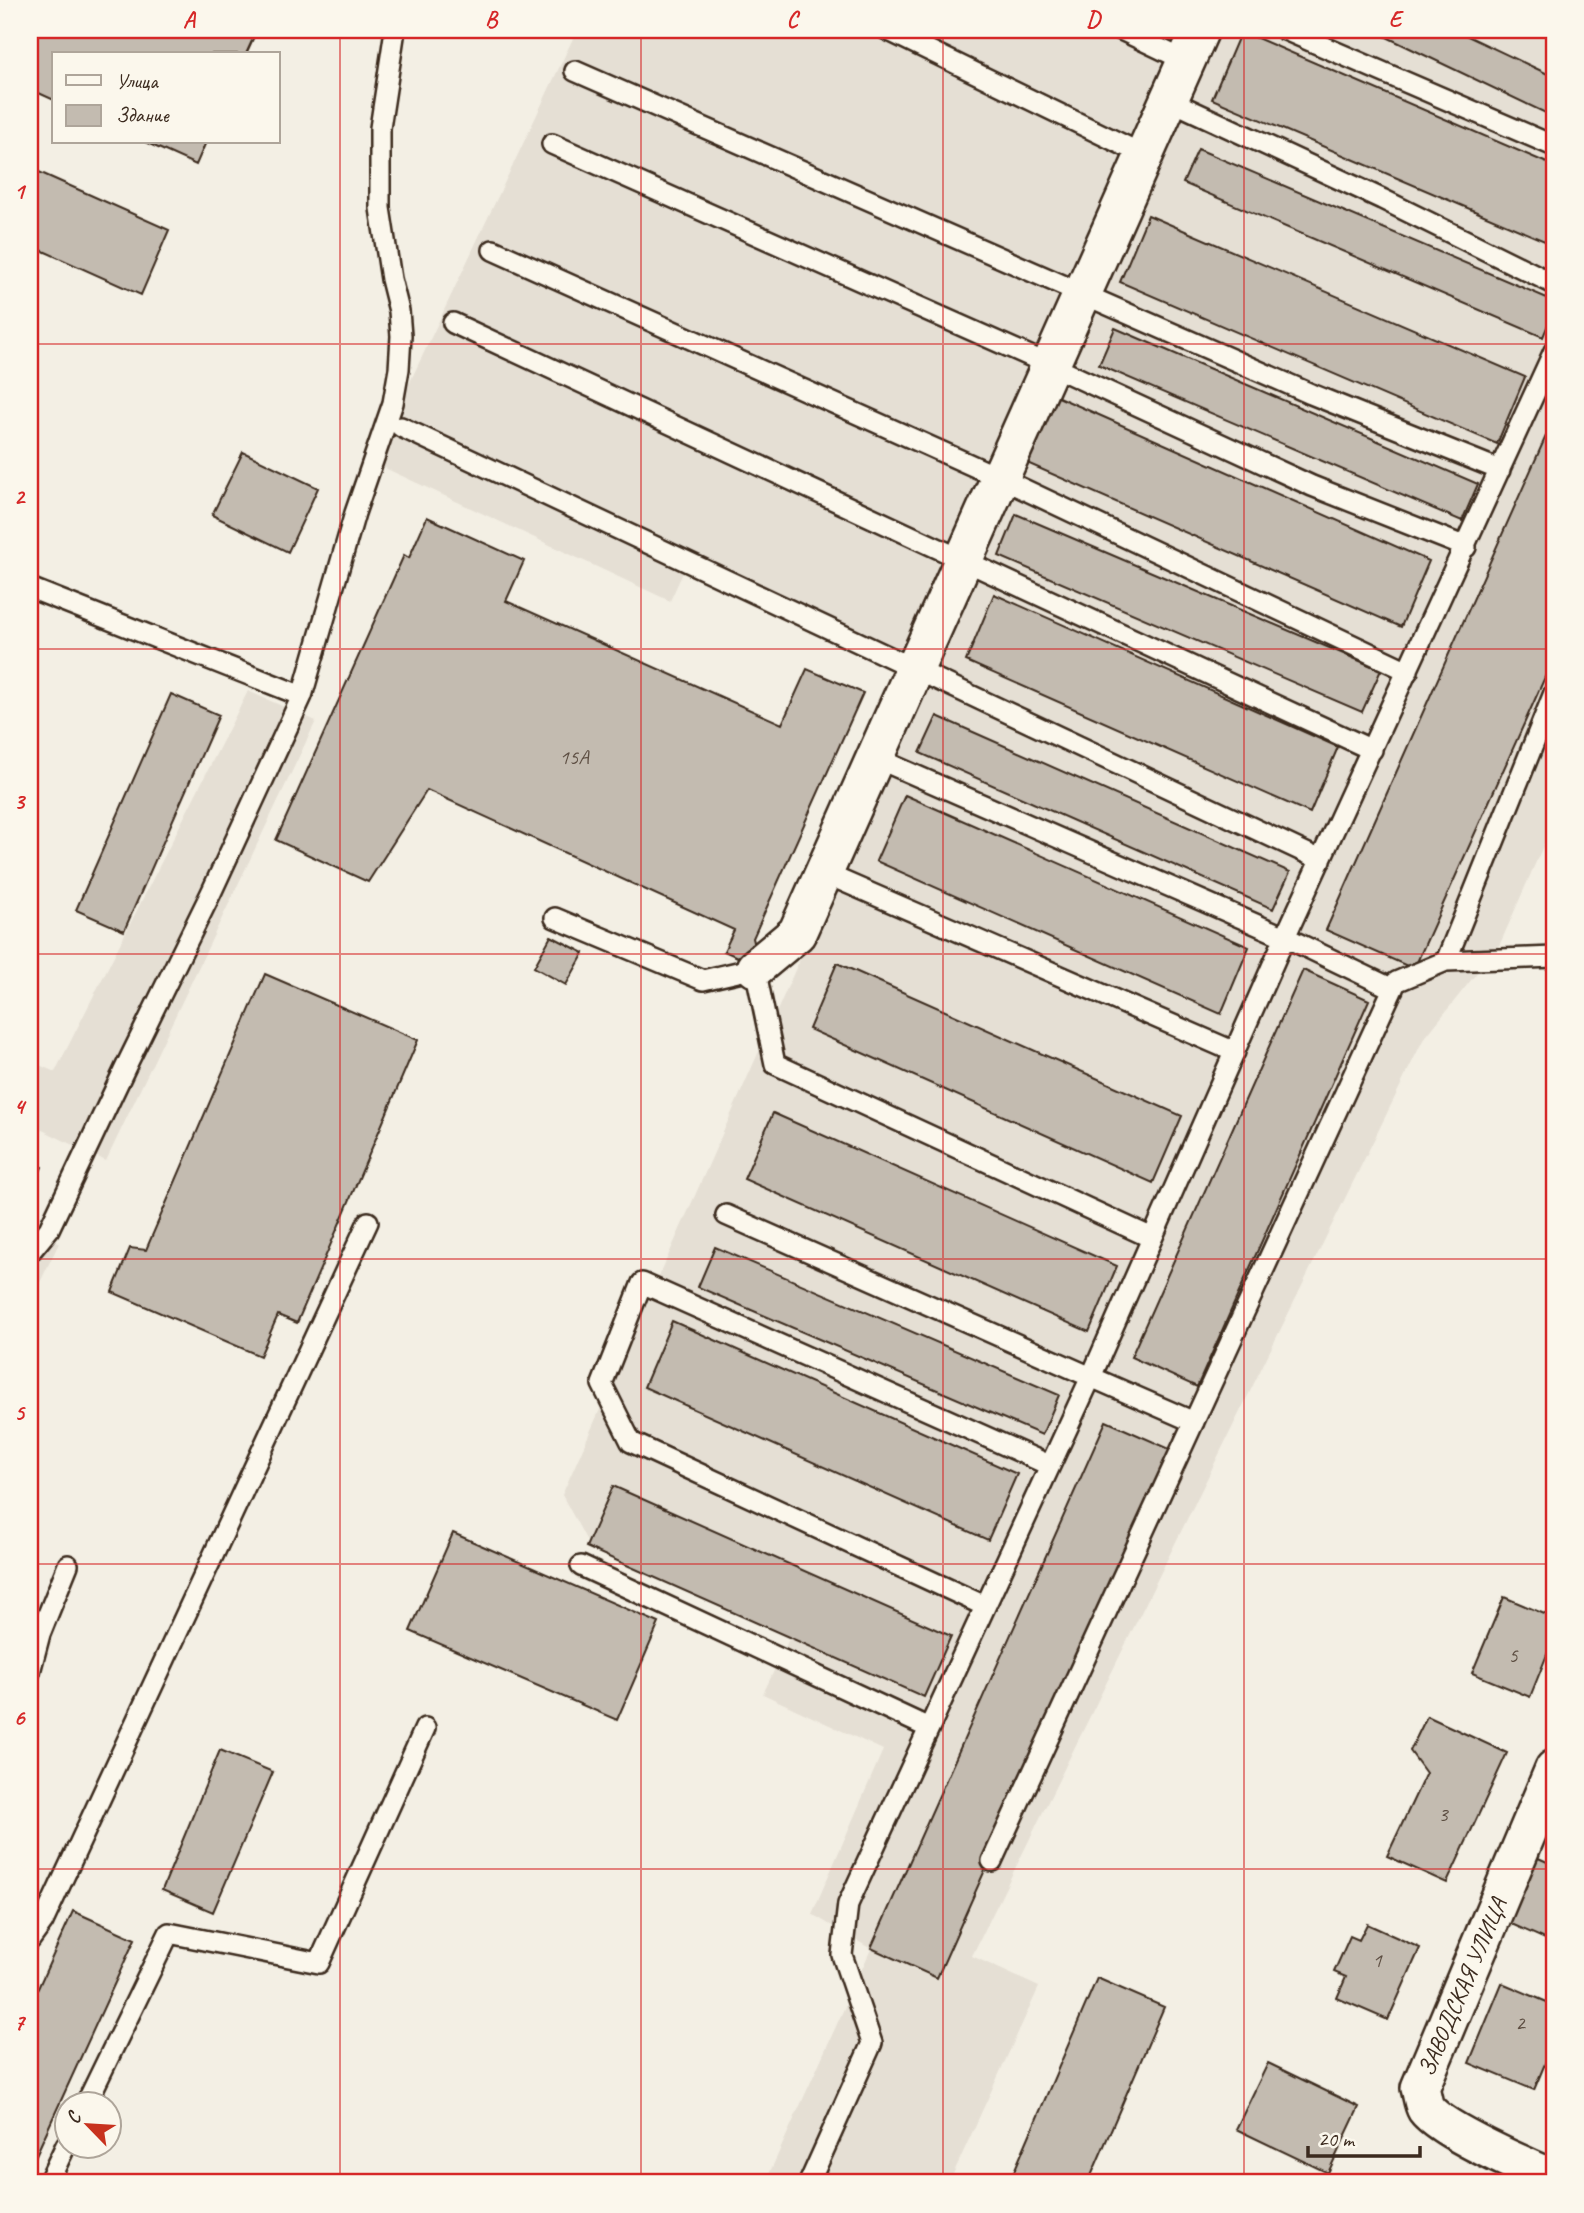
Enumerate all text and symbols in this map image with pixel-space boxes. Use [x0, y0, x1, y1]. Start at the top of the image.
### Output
text: A [183, 5, 197, 34]
text: B [485, 5, 499, 34]
text: C [787, 5, 801, 34]
text: D [1086, 5, 1102, 34]
text: E [1389, 5, 1405, 34]
legend [52, 52, 280, 144]
text: Улица [116, 68, 159, 94]
text: Здание [116, 102, 170, 128]
text: 1 [14, 177, 27, 206]
text: 2 [14, 482, 27, 511]
house number: 15А [559, 744, 590, 770]
text: 3 [14, 787, 27, 816]
text: 4 [14, 1092, 27, 1121]
text: 5 [14, 1398, 26, 1427]
house number: 5 [1508, 1642, 1519, 1668]
text: 6 [14, 1703, 27, 1732]
house number: 3 [1438, 1801, 1449, 1827]
street label: ЗАВОДСКАЯ УЛИЦА [1411, 1893, 1513, 2081]
house number: 1 [1372, 1947, 1383, 1973]
text: 7 [14, 2008, 27, 2037]
house number: 2 [1515, 2010, 1526, 2036]
north arrow [52, 2090, 122, 2160]
text: С [61, 2107, 87, 2128]
scale bar [1308, 2115, 1420, 2159]
text: 20 m [1318, 2126, 1356, 2152]

